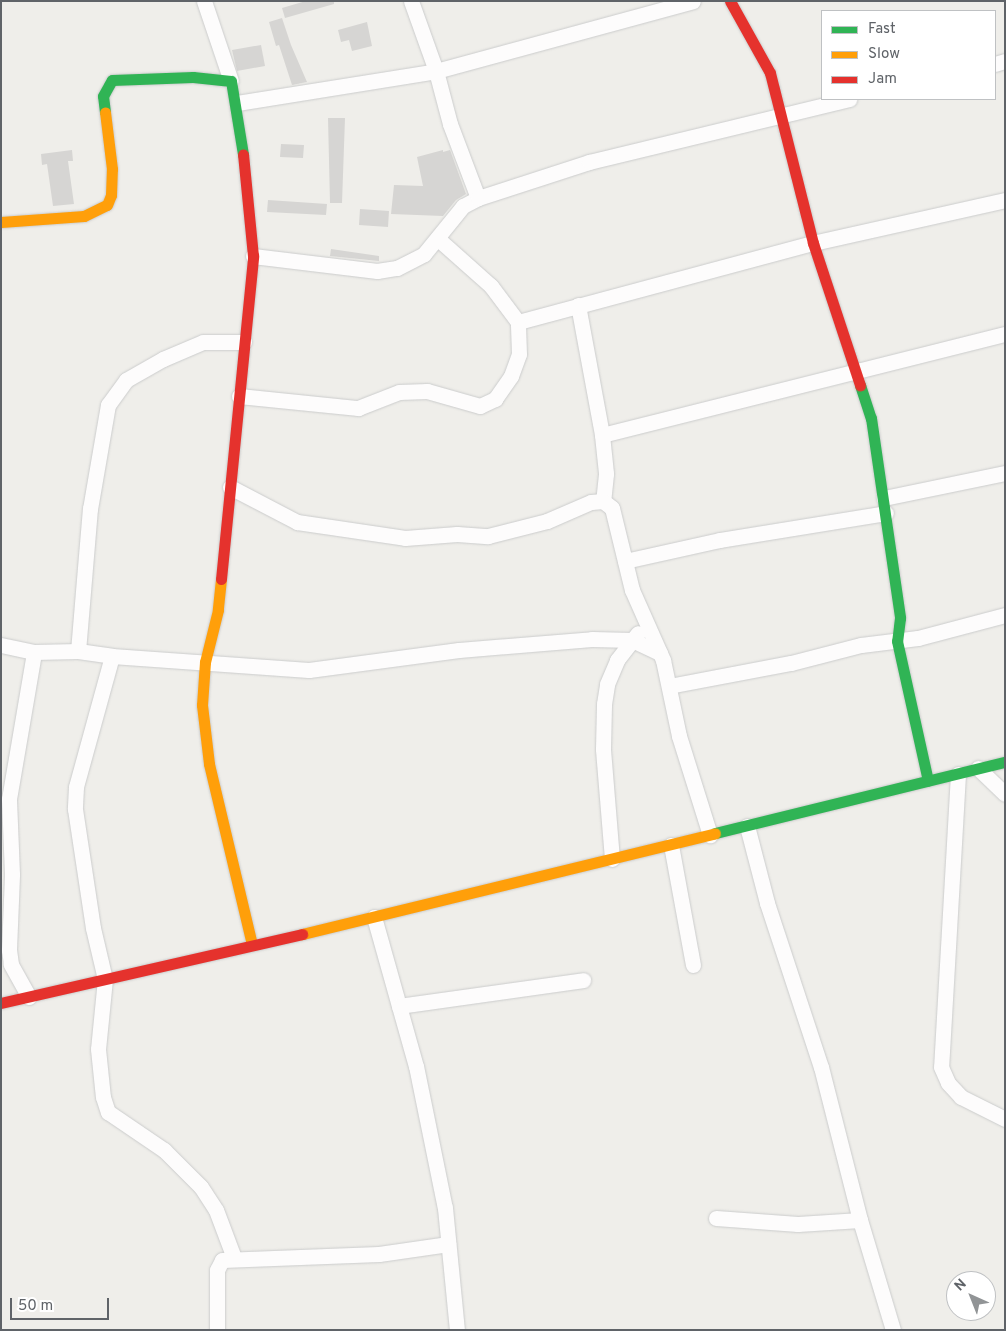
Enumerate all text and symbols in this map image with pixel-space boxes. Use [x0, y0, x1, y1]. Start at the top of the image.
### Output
legend [821, 10, 996, 100]
text: Fast [868, 20, 896, 39]
text: Slow [868, 45, 900, 64]
text: Jam [868, 70, 897, 89]
north arrow [946, 1271, 996, 1321]
text: N [951, 1276, 970, 1295]
scale bar [12, 1288, 111, 1320]
text: 50 m [18, 1297, 53, 1316]

